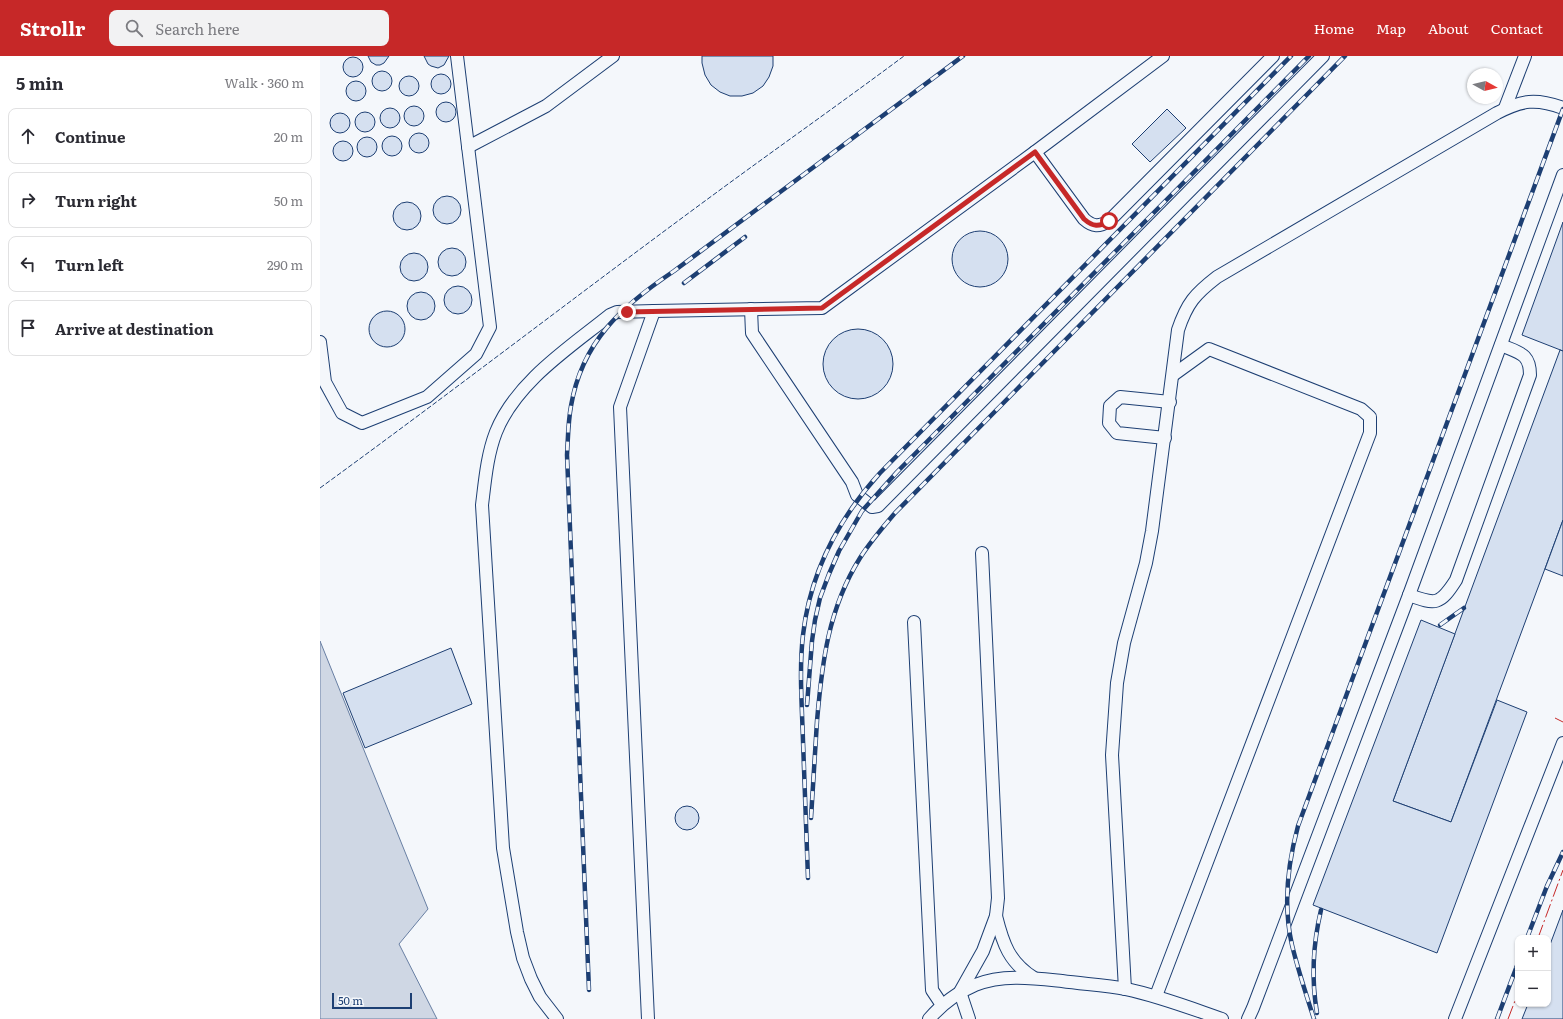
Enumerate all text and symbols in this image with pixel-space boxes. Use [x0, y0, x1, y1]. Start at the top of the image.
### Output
search box [109, 10, 389, 46]
text: Strollr [20, 14, 85, 42]
icon: search [123, 17, 145, 39]
text: Search here [155, 17, 240, 40]
text: Home [1314, 18, 1354, 38]
text: Map [1376, 18, 1406, 38]
text: About [1428, 18, 1469, 38]
text: Contact [1491, 18, 1543, 38]
north arrow [1467, 68, 1503, 104]
text: 5 min [16, 70, 64, 95]
text: Walk · 360 m [224, 73, 304, 92]
icon: ahead [17, 125, 39, 147]
text: Continue [55, 125, 125, 148]
text: 20 m [274, 127, 303, 146]
icon: right [17, 189, 39, 211]
text: Turn right [55, 189, 137, 212]
text: 50 m [274, 191, 303, 210]
route start [1100, 212, 1118, 230]
icon: left [17, 253, 39, 275]
text: Turn left [55, 253, 124, 276]
text: 290 m [267, 255, 303, 274]
route end [618, 303, 636, 321]
icon: arrive [17, 317, 39, 339]
text: Arrive at destination [55, 317, 214, 340]
map controls [1515, 935, 1551, 1007]
button: + [1515, 935, 1551, 971]
button: − [1515, 971, 1551, 1007]
scale bar [332, 991, 412, 1010]
text: 50 m [338, 992, 363, 1008]

